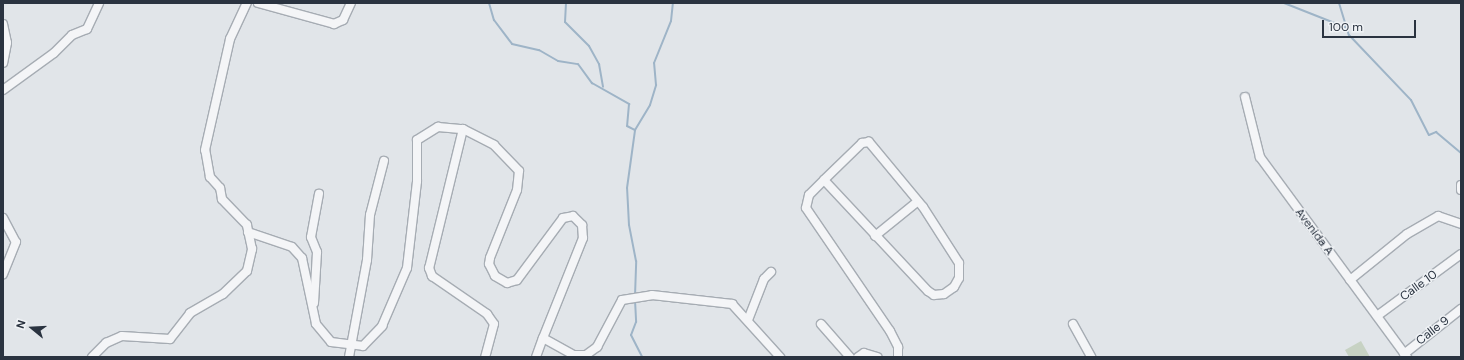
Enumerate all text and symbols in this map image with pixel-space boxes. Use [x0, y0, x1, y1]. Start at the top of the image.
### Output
scale bar [1324, 12, 1418, 38]
text: 100 m [1329, 19, 1363, 35]
street label: Avenida A [1292, 206, 1336, 258]
street label: Calle 10 [1398, 268, 1440, 304]
north arrow [12, 308, 52, 348]
street label: Calle 9 [1414, 314, 1452, 348]
text: N [13, 318, 28, 330]

